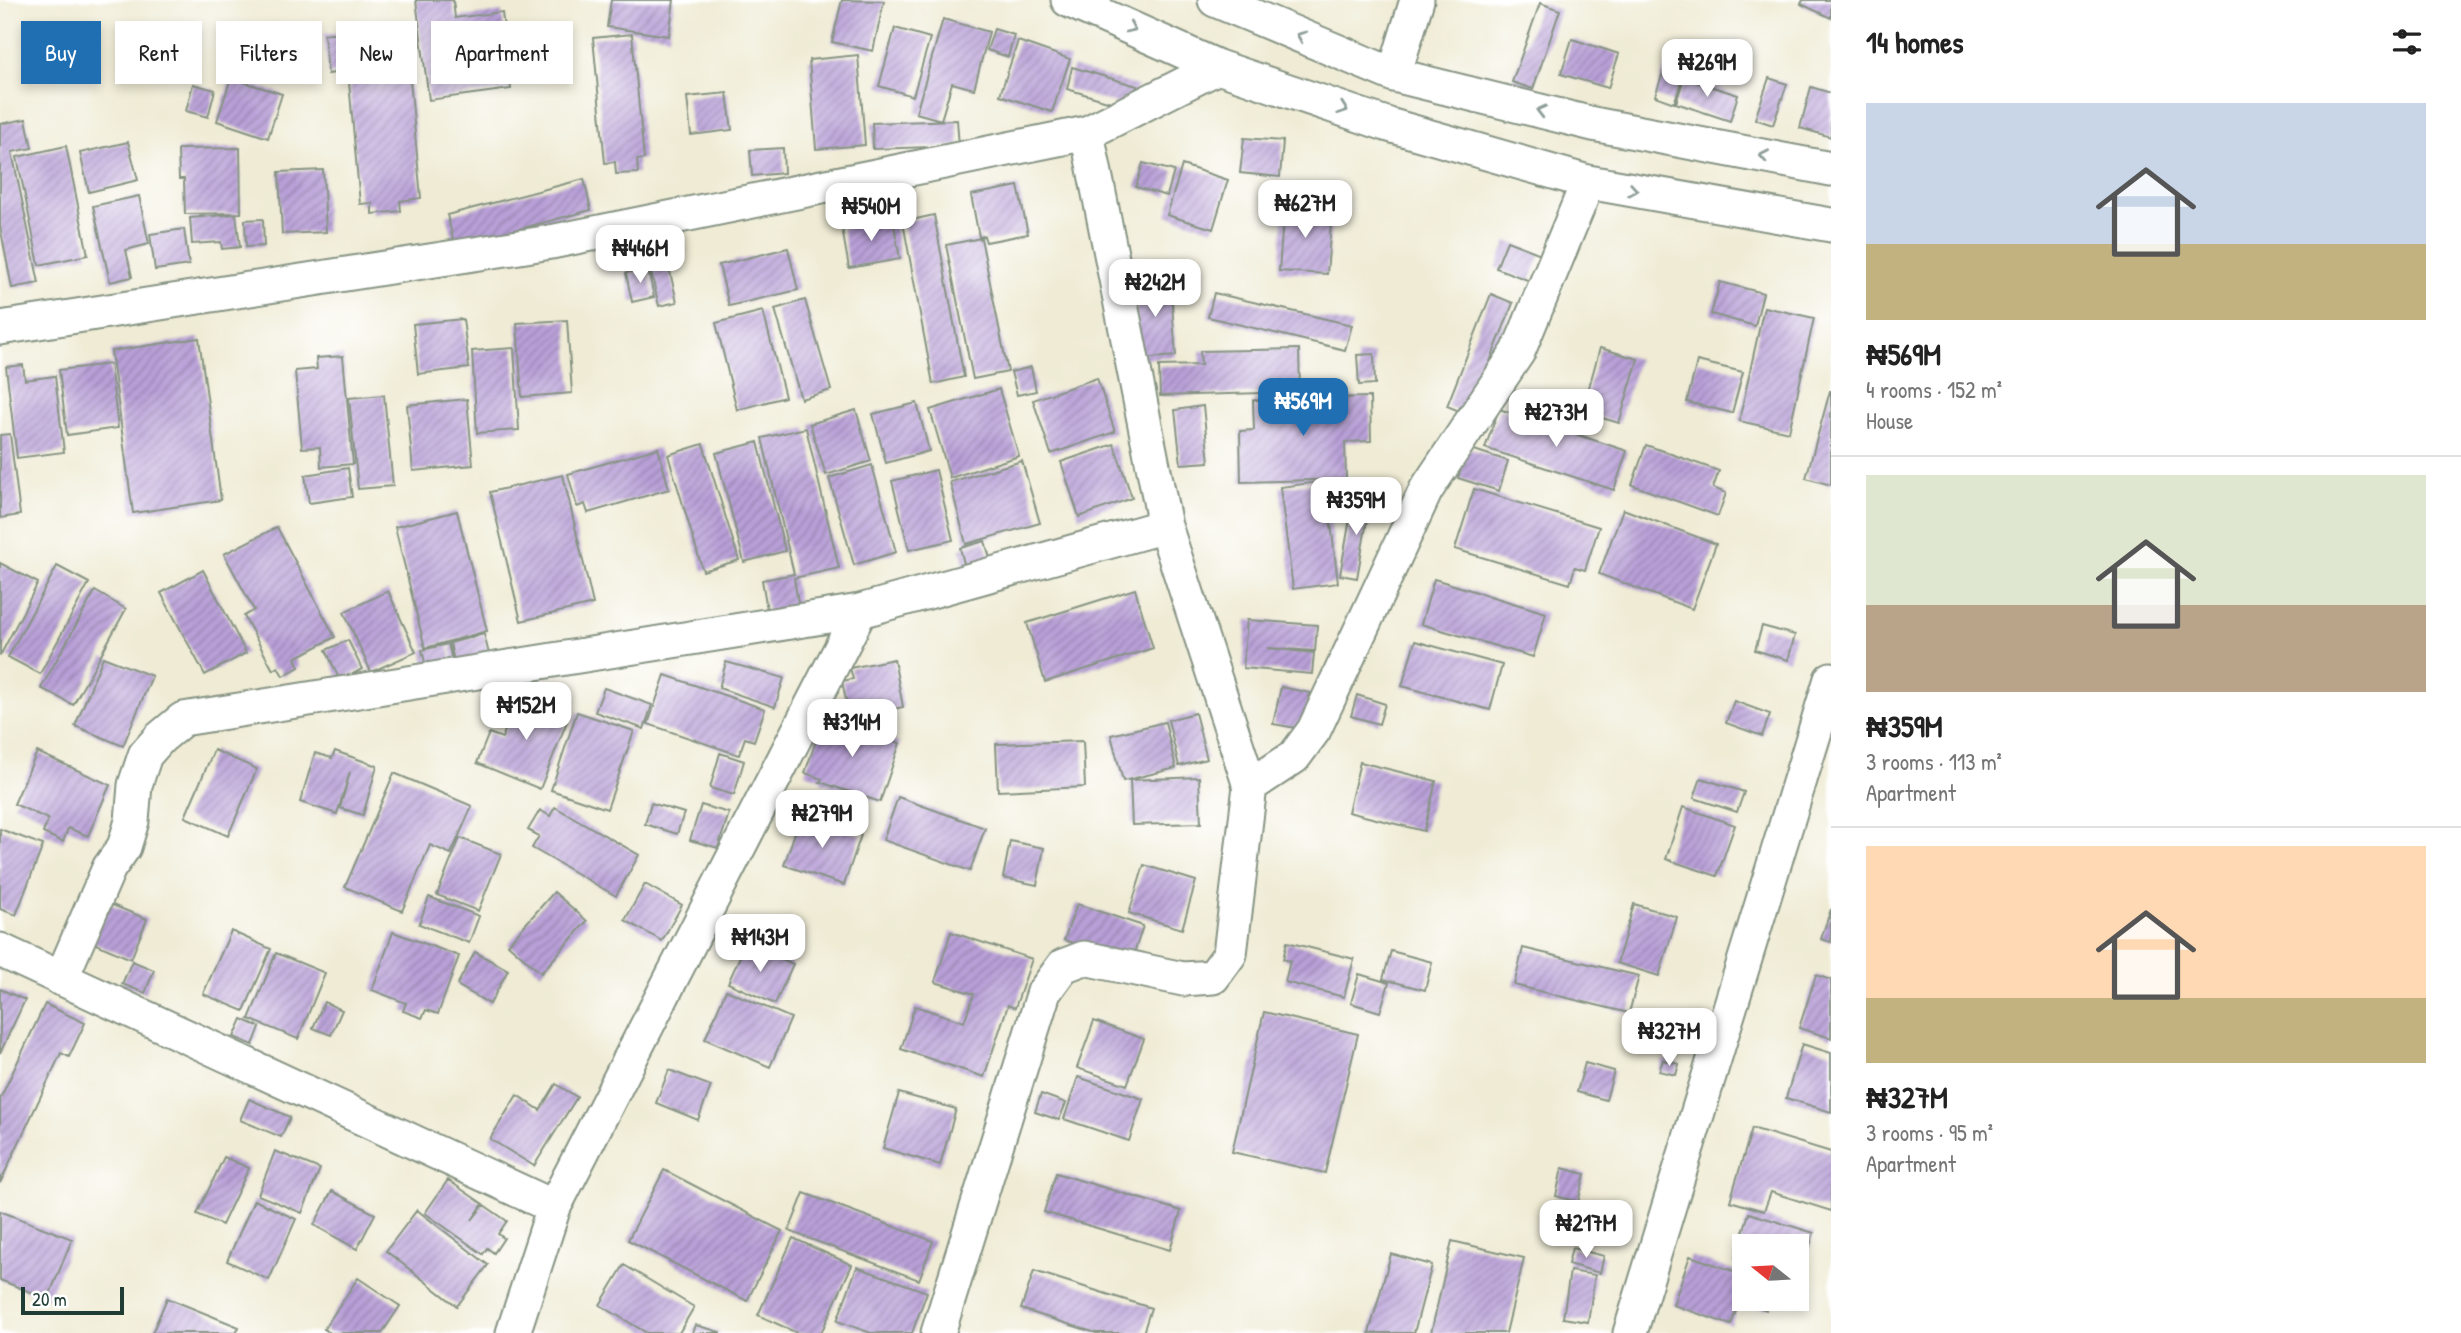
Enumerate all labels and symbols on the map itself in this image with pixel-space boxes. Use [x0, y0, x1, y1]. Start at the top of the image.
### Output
one-way arrow [1124, 20, 1136, 34]
one-way arrow [1296, 31, 1308, 45]
pin: ₦269M [1658, 40, 1756, 99]
one-way arrow [1336, 101, 1349, 115]
one-way arrow [1535, 105, 1547, 119]
one-way arrow [1758, 150, 1770, 165]
pin: ₦627M [1256, 180, 1354, 240]
one-way arrow [1627, 182, 1638, 197]
pin: ₦540M [822, 184, 920, 243]
pin: ₦446M [591, 226, 689, 285]
pin: ₦242M [1106, 260, 1204, 319]
pin: ₦569M [1254, 378, 1352, 438]
pin: ₦273M [1507, 390, 1605, 449]
pin: ₦359M [1307, 477, 1405, 537]
pin: ₦152M [477, 682, 575, 742]
pin: ₦314M [803, 700, 901, 759]
pin: ₦279M [773, 790, 871, 850]
pin: ₦143M [711, 914, 809, 974]
pin: ₦327M [1620, 1009, 1718, 1068]
pin: ₦217M [1537, 1200, 1635, 1260]
north arrow [1732, 1234, 1810, 1311]
scale bar [21, 1284, 124, 1316]

